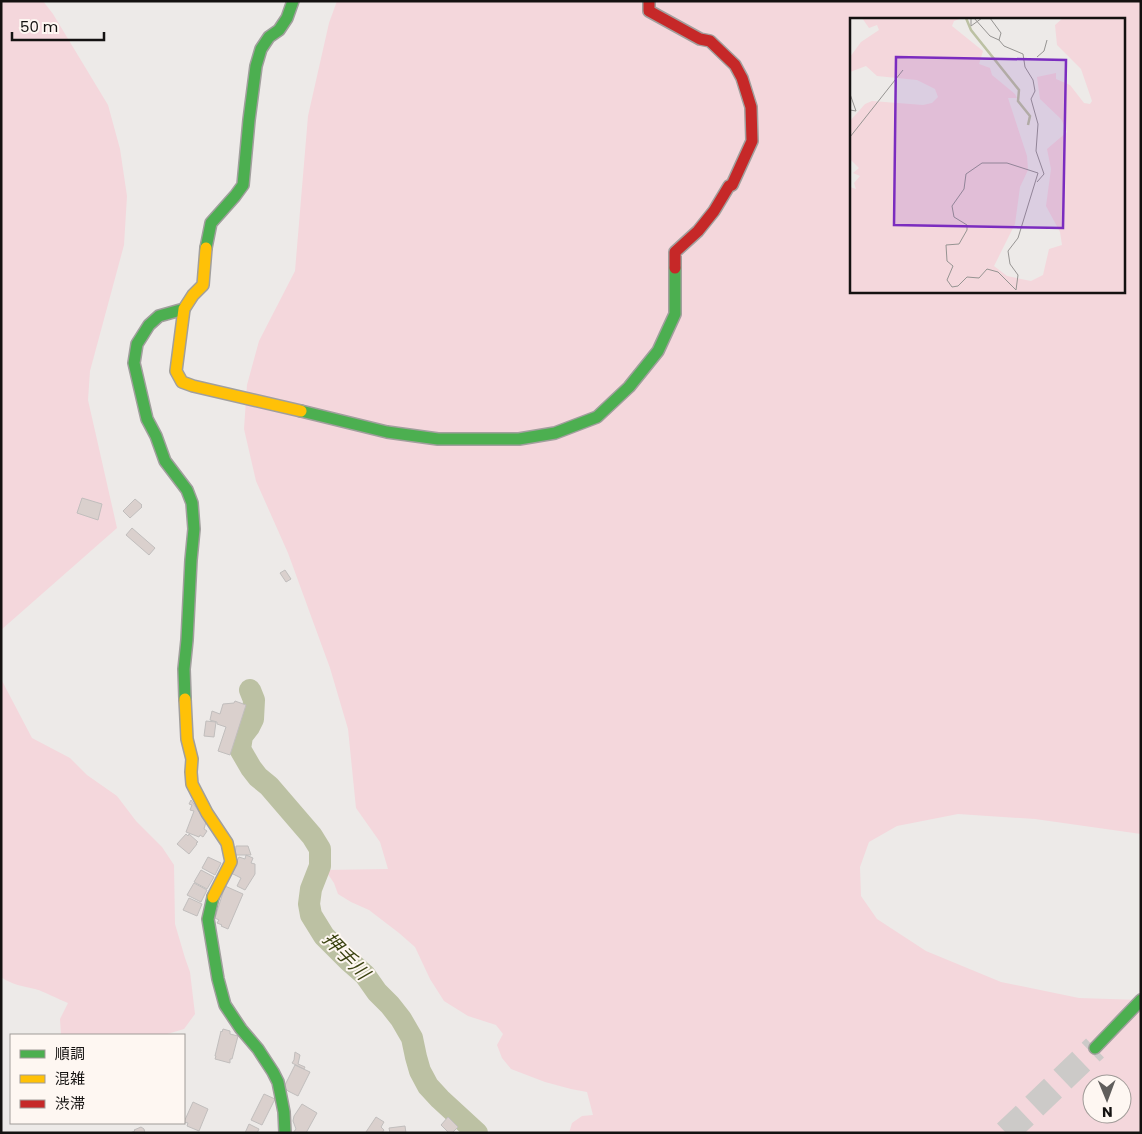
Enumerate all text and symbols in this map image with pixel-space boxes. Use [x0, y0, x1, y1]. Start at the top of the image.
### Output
scale bar [12, 10, 105, 42]
text: 50 m [20, 16, 58, 37]
inset map [850, 18, 1124, 292]
water label: 押手川 [316, 926, 377, 987]
legend [10, 1034, 185, 1124]
text: 順調 [55, 1043, 85, 1064]
text: 混雑 [55, 1068, 85, 1089]
north arrow [1082, 1074, 1132, 1124]
text: 渋滞 [55, 1093, 85, 1114]
text: N [1102, 1102, 1113, 1122]

